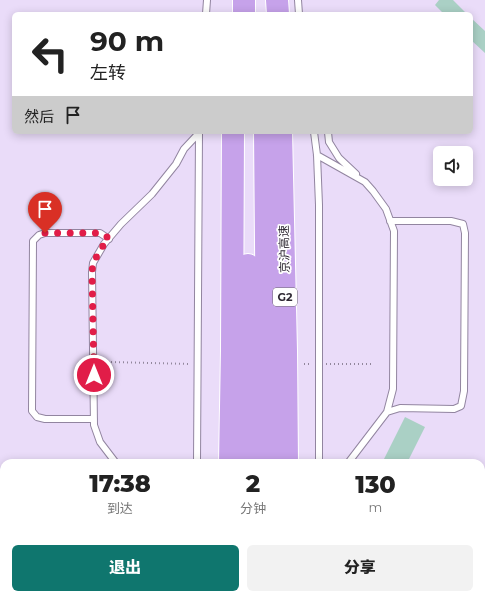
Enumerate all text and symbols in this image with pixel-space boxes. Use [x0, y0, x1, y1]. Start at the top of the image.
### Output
text: 90 m [90, 24, 164, 58]
icon: left [24, 28, 76, 80]
text: 左转 [90, 62, 126, 84]
icon: arrive [62, 104, 84, 126]
text: 然后 [24, 107, 54, 126]
map controls [433, 146, 473, 186]
button: sound [433, 146, 473, 186]
pin [28, 192, 62, 233]
icon: arrive [34, 198, 56, 220]
street label: 京沪高速 [276, 225, 292, 273]
road number: G2 [273, 288, 297, 306]
position arrow [73, 354, 115, 396]
text: 17:38 [89, 469, 151, 498]
text: 2 [246, 469, 260, 498]
text: 130 [355, 470, 396, 499]
text: m [369, 499, 382, 515]
text: 到达 [107, 500, 133, 516]
text: 分钟 [240, 500, 266, 516]
button: 退出 [12, 545, 239, 591]
button: 分享 [247, 545, 473, 591]

